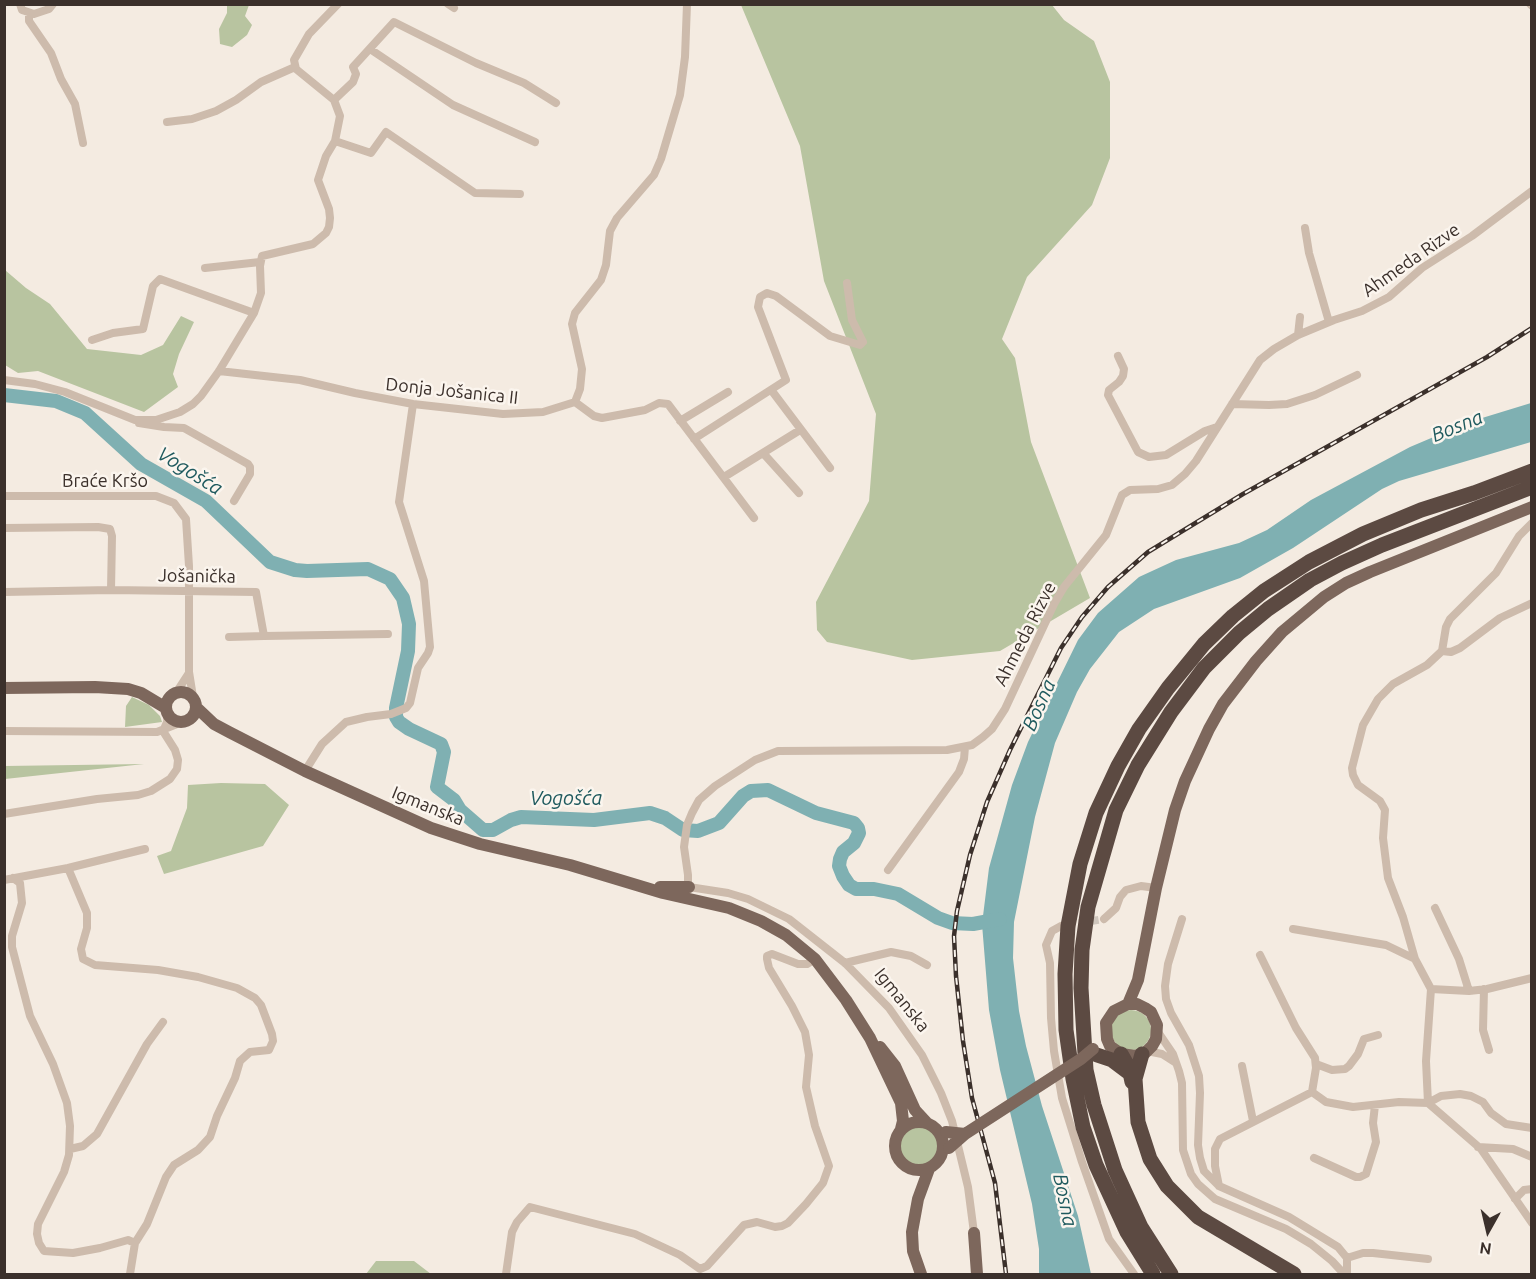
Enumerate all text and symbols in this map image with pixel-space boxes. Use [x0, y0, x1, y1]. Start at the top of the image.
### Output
street label: Ahmeda Rizve [1358, 218, 1464, 302]
street label: Donja Jošanica II [385, 373, 519, 409]
water label: Bosna [1428, 405, 1486, 447]
water label: Vogošća [153, 442, 227, 500]
street label: Braće Kršo [62, 470, 148, 492]
street label: Jošanička [158, 565, 236, 587]
street label: Ahmeda Rizve [990, 578, 1060, 690]
water label: Bosna [1017, 676, 1061, 734]
street label: Igmanska [389, 782, 467, 830]
water label: Vogošća [530, 786, 602, 810]
street label: Igmanska [870, 964, 934, 1036]
water label: Bosna [1048, 1171, 1082, 1229]
north arrow [1458, 1201, 1518, 1261]
text: N [1478, 1239, 1493, 1259]

